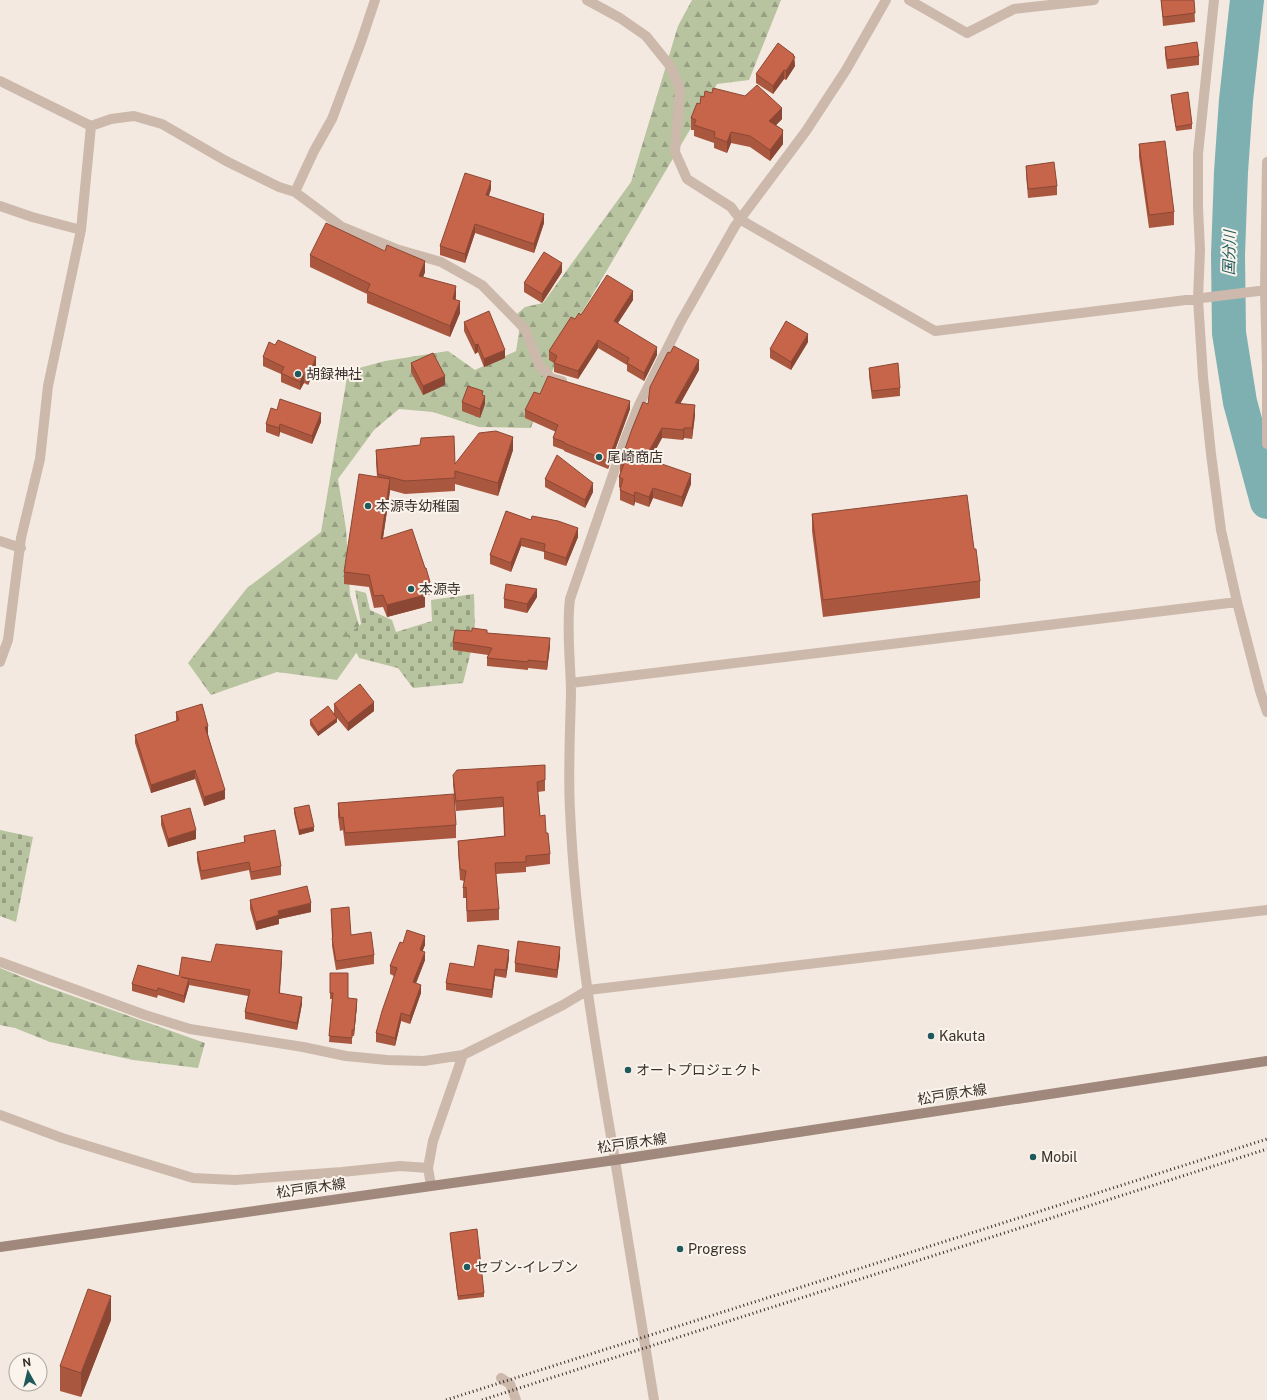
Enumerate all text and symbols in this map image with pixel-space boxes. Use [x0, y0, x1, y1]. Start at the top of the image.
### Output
water label: 国分川 [1220, 228, 1238, 276]
place label: 胡録神社 [306, 366, 362, 382]
marker: 胡録神社 [293, 369, 303, 379]
place label: 尾崎商店 [607, 449, 663, 465]
marker: 尾崎商店 [594, 452, 604, 462]
place label: 本源寺幼稚園 [376, 498, 460, 514]
marker: 本源寺幼稚園 [363, 501, 373, 511]
place label: 本源寺 [419, 581, 461, 597]
marker: 本源寺 [406, 584, 416, 594]
place label: Kakuta [939, 1028, 985, 1044]
marker: Kakuta [926, 1031, 936, 1041]
place label: オートプロジェクト [636, 1062, 762, 1078]
marker: オートプロジェクト [623, 1065, 633, 1075]
street label: 松戸原木線 [916, 1081, 988, 1107]
street label: 松戸原木線 [596, 1130, 668, 1156]
place label: Mobil [1041, 1149, 1077, 1165]
marker: Mobil [1028, 1152, 1038, 1162]
street label: 松戸原木線 [275, 1175, 347, 1201]
place label: Progress [688, 1241, 746, 1257]
marker: Progress [675, 1244, 685, 1254]
place label: セブン-イレブン [475, 1259, 578, 1275]
marker: セブン-イレブン [462, 1262, 472, 1272]
north arrow [8, 1352, 48, 1392]
text: N [22, 1356, 32, 1369]

